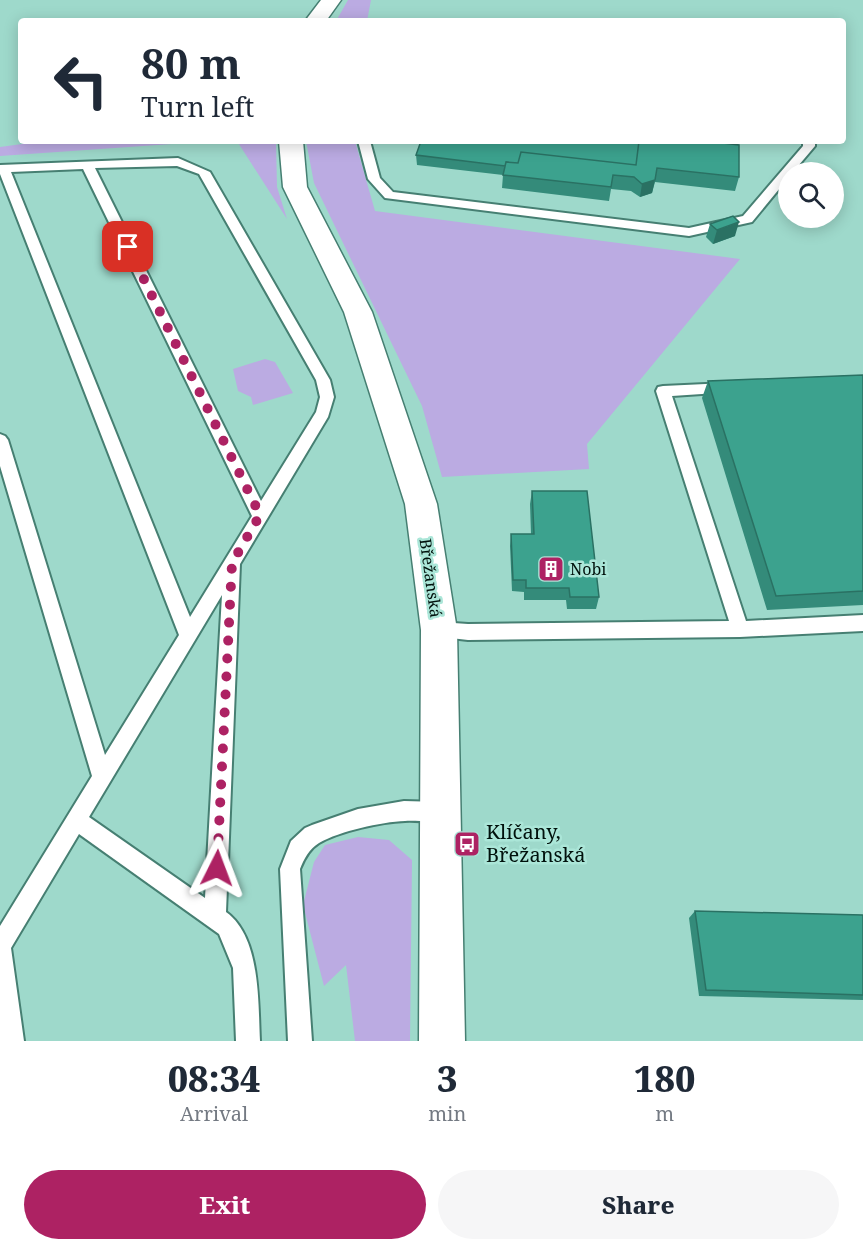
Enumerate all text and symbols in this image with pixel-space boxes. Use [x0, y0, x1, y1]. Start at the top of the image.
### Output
text: 80 m [141, 34, 241, 91]
icon: left [42, 42, 120, 120]
text: Turn left [141, 88, 254, 125]
map controls [778, 162, 844, 228]
button: search [778, 162, 844, 228]
pin [102, 221, 153, 272]
icon: arrive [111, 230, 144, 263]
street label: Břežanská [415, 537, 447, 619]
building icon: Nobi [536, 554, 566, 584]
place label: Nobi [570, 558, 606, 580]
place label: Klíčany, Břežanská [486, 818, 586, 868]
bus stop icon: Klíčany, Břežanská [452, 829, 482, 859]
position arrow [185, 836, 249, 900]
text: 08:34 [168, 1054, 261, 1103]
text: 3 [437, 1054, 458, 1103]
text: 180 [634, 1054, 695, 1103]
text: Arrival [180, 1100, 248, 1127]
text: min [428, 1100, 466, 1127]
text: m [655, 1100, 674, 1127]
button: Exit [24, 1170, 426, 1239]
button: Share [438, 1170, 839, 1239]

